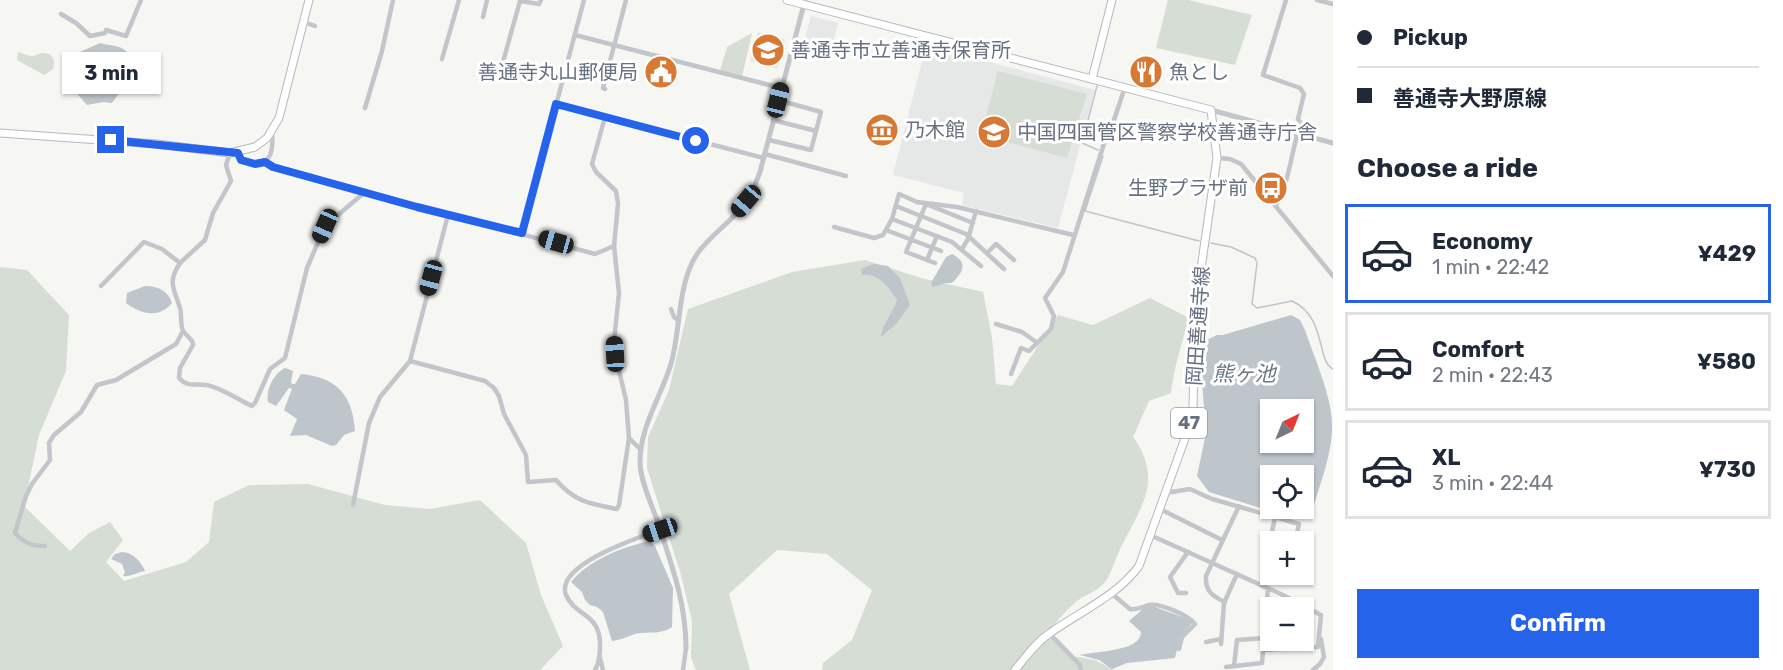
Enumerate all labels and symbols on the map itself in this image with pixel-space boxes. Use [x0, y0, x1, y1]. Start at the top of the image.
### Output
school or university icon: 善通寺市立善通寺保育所 [750, 32, 786, 68]
place label: 善通寺市立善通寺保育所 [791, 38, 1011, 62]
callout: 3 min [62, 53, 160, 95]
public building icon: 善通寺丸山郵便局 [643, 54, 679, 90]
restaurant icon: 魚とし [1128, 54, 1164, 90]
place label: 善通寺丸山郵便局 [478, 60, 638, 84]
place label: 魚とし [1169, 60, 1229, 84]
car [765, 80, 791, 120]
museum icon: 乃木館 [864, 112, 900, 148]
school or university icon: 中国四国管区警察学校善通寺庁舎 [976, 114, 1012, 150]
place label: 乃木館 [905, 118, 965, 142]
place label: 中国四国管区警察学校善通寺庁舎 [1017, 120, 1317, 144]
route end [97, 126, 124, 153]
route start [682, 127, 709, 154]
bus stop icon: 生野プラザ前 [1253, 170, 1289, 206]
place label: 生野プラザ前 [1128, 176, 1248, 200]
car [728, 181, 764, 221]
car [309, 206, 341, 246]
car [536, 228, 576, 256]
car [418, 258, 444, 298]
street label: 岡田善通寺線 [1182, 265, 1214, 387]
car [605, 336, 625, 372]
water label: 熊ヶ池 [1213, 361, 1277, 386]
north arrow [1260, 399, 1314, 453]
road number: 47 [1171, 408, 1207, 438]
car [640, 516, 680, 544]

